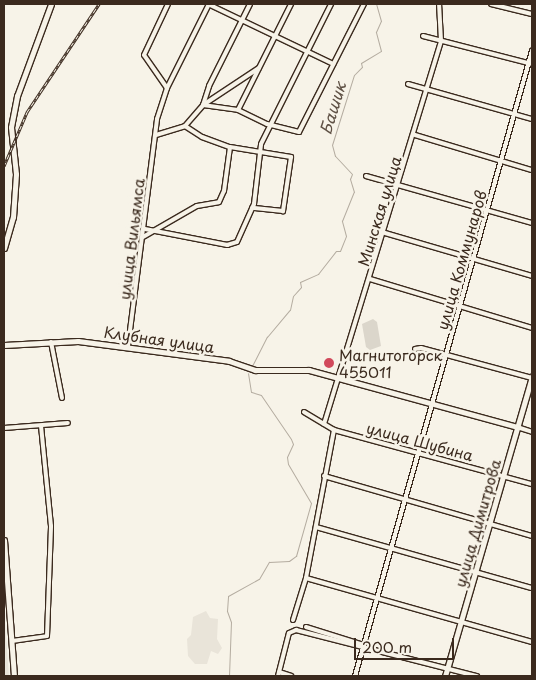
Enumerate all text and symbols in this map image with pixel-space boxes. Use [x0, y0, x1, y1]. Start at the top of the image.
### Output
water label: Башик [315, 80, 349, 136]
street label: Минская улица [354, 153, 404, 269]
street label: улица Вильямса [115, 177, 147, 301]
street label: улица Коммунаров [432, 188, 490, 332]
street label: Клубная улица [102, 322, 216, 356]
place label: Магнитогорск 455011 [339, 345, 442, 380]
marker: Магнитогорск 455011 [323, 357, 335, 369]
street label: улица Шубина [364, 418, 476, 464]
street label: улица Димитрова [450, 456, 504, 590]
scale bar [356, 628, 456, 660]
text: 200 m [362, 635, 412, 658]

